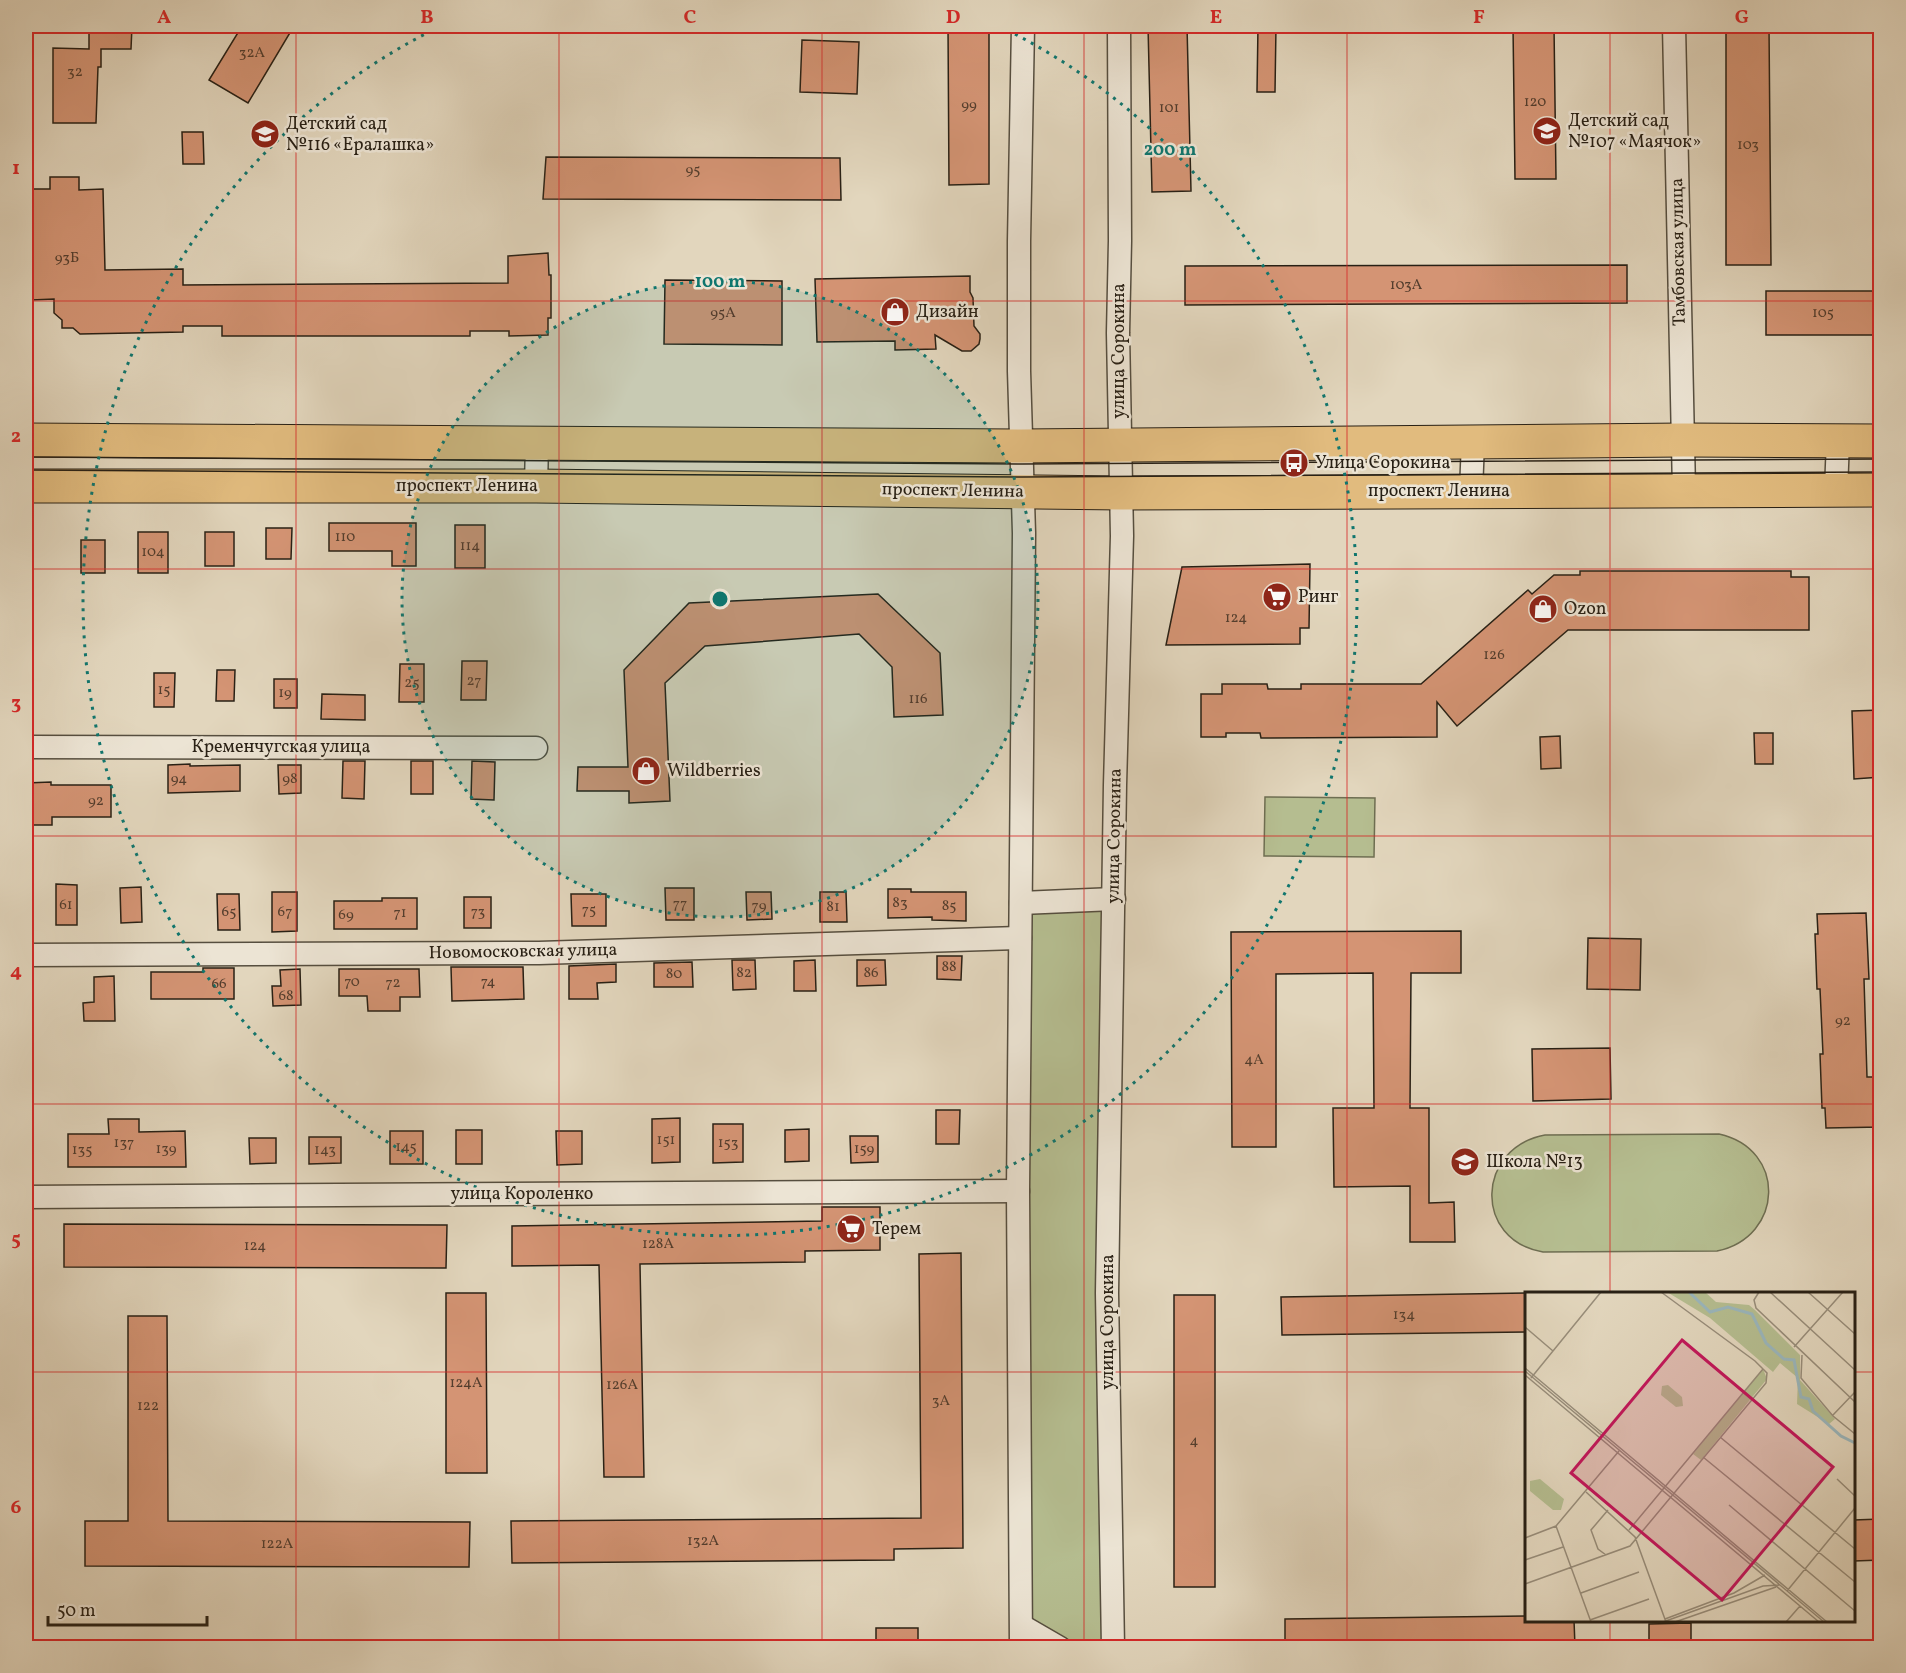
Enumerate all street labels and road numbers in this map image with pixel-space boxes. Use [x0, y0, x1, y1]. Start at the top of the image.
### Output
street label: Тамбовская улица [1665, 178, 1693, 326]
street label: улица Сорокина [1107, 283, 1132, 419]
street label: проспект Ленина [396, 474, 538, 499]
street label: проспект Ленина [882, 477, 1024, 505]
street label: проспект Ленина [1368, 479, 1510, 504]
street label: Кременчугская улица [192, 735, 371, 760]
street label: улица Сорокина [1101, 768, 1129, 904]
street label: Новомосковская улица [428, 938, 618, 966]
street label: улица Короленко [451, 1182, 593, 1207]
street label: улица Сорокина [1096, 1254, 1121, 1390]

